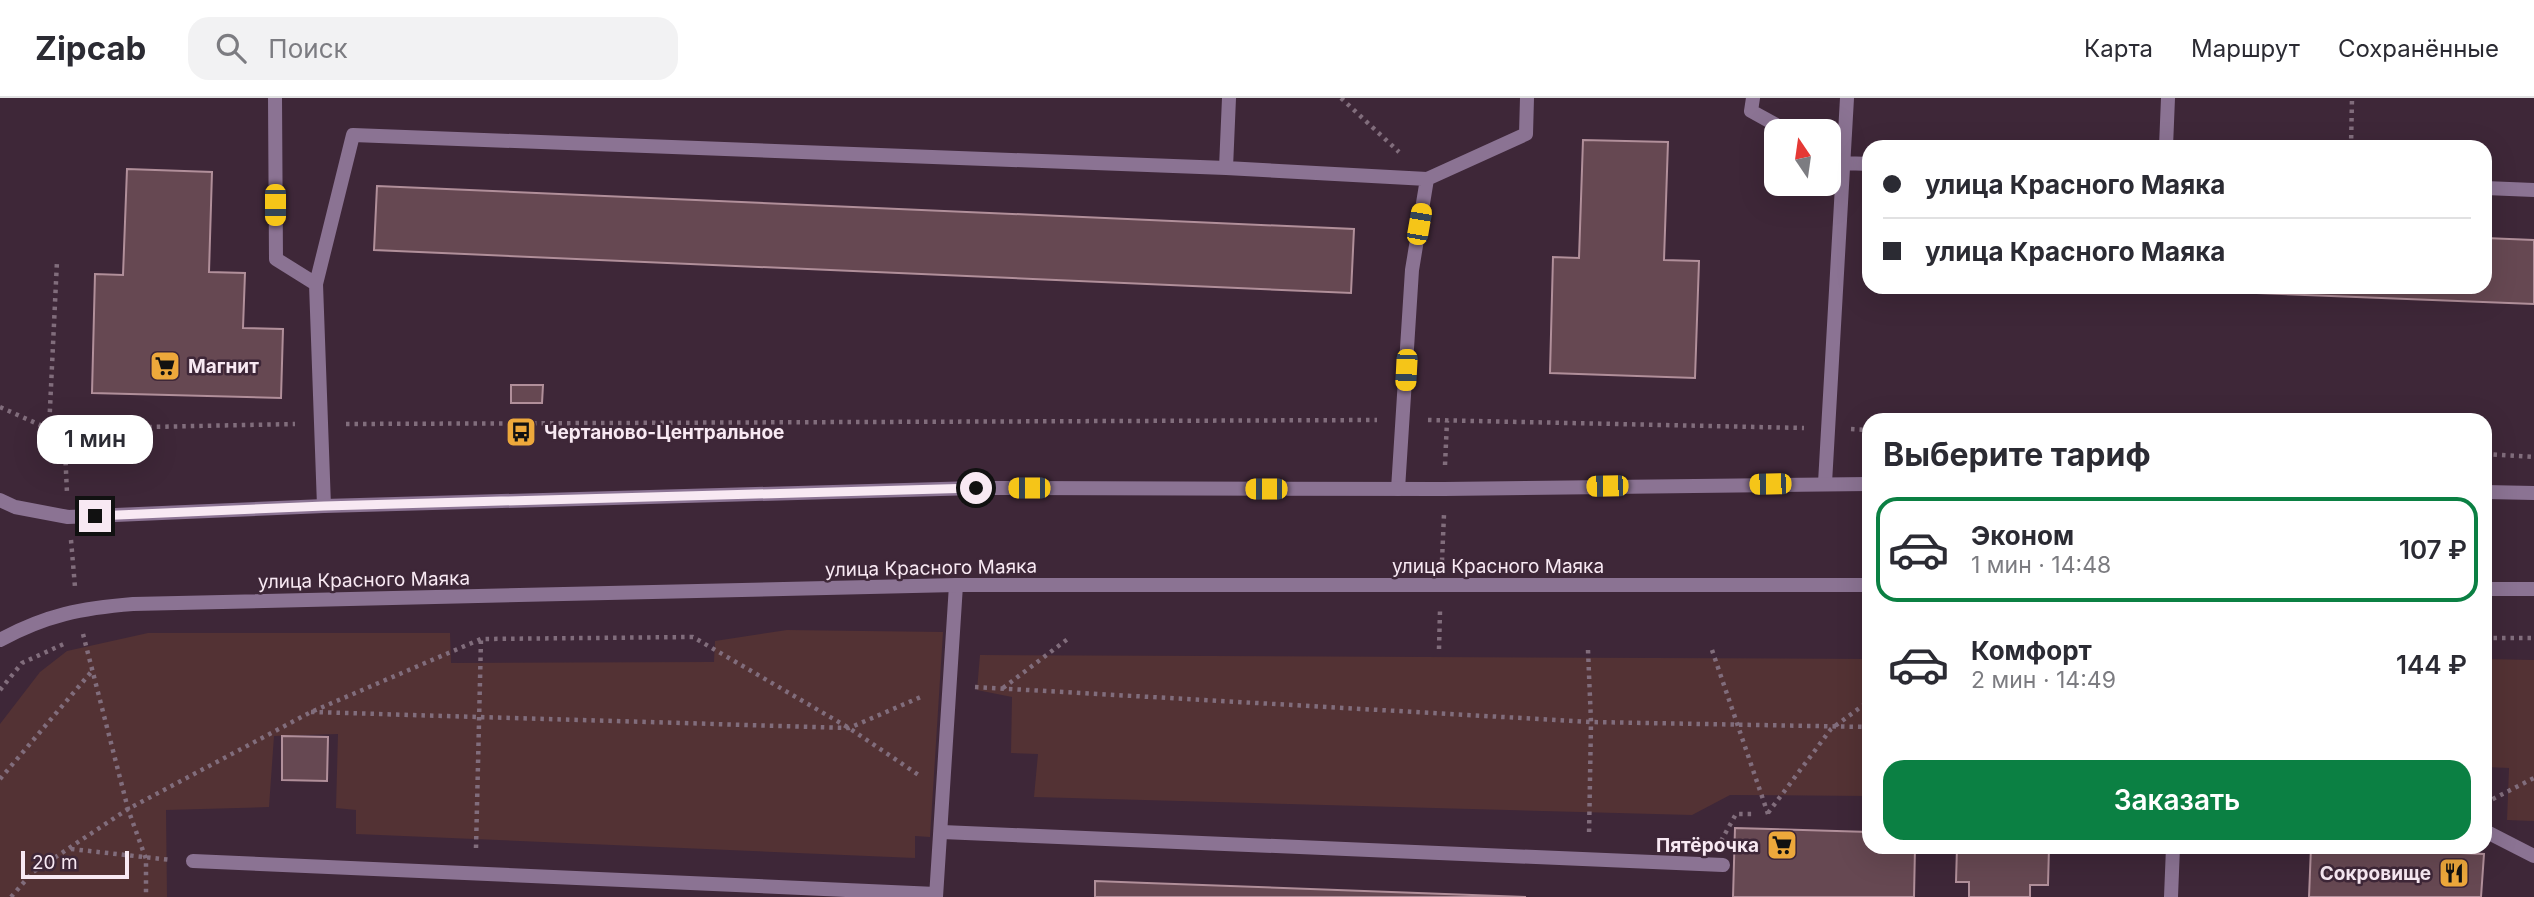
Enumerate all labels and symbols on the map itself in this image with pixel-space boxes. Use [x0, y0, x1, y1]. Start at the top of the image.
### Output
north arrow [1764, 119, 1841, 196]
car [265, 184, 286, 226]
car [1406, 201, 1433, 247]
car [1395, 348, 1418, 392]
supermarket icon: Магнит [148, 349, 182, 383]
place label: Магнит [188, 355, 259, 378]
callout: 1 мин [37, 414, 153, 464]
bus stop icon: Чертаново-Центральное [504, 415, 538, 449]
place label: Чертаново-Центральное [544, 421, 784, 444]
route start [960, 472, 992, 504]
car [1749, 473, 1792, 495]
car [1586, 475, 1629, 497]
car [1009, 478, 1051, 499]
car [1246, 479, 1288, 500]
route end [79, 500, 111, 532]
street label: улица Красного Маяка [825, 555, 1037, 581]
street label: улица Красного Маяка [1392, 555, 1604, 578]
street label: улица Красного Маяка [258, 567, 470, 593]
supermarket icon: Пятёрочка [1765, 828, 1799, 862]
place label: Пятёрочка [1656, 834, 1759, 857]
scale bar [21, 848, 130, 880]
restaurant icon: Сокровище [2437, 856, 2471, 890]
place label: Сокровище [2320, 862, 2431, 885]

